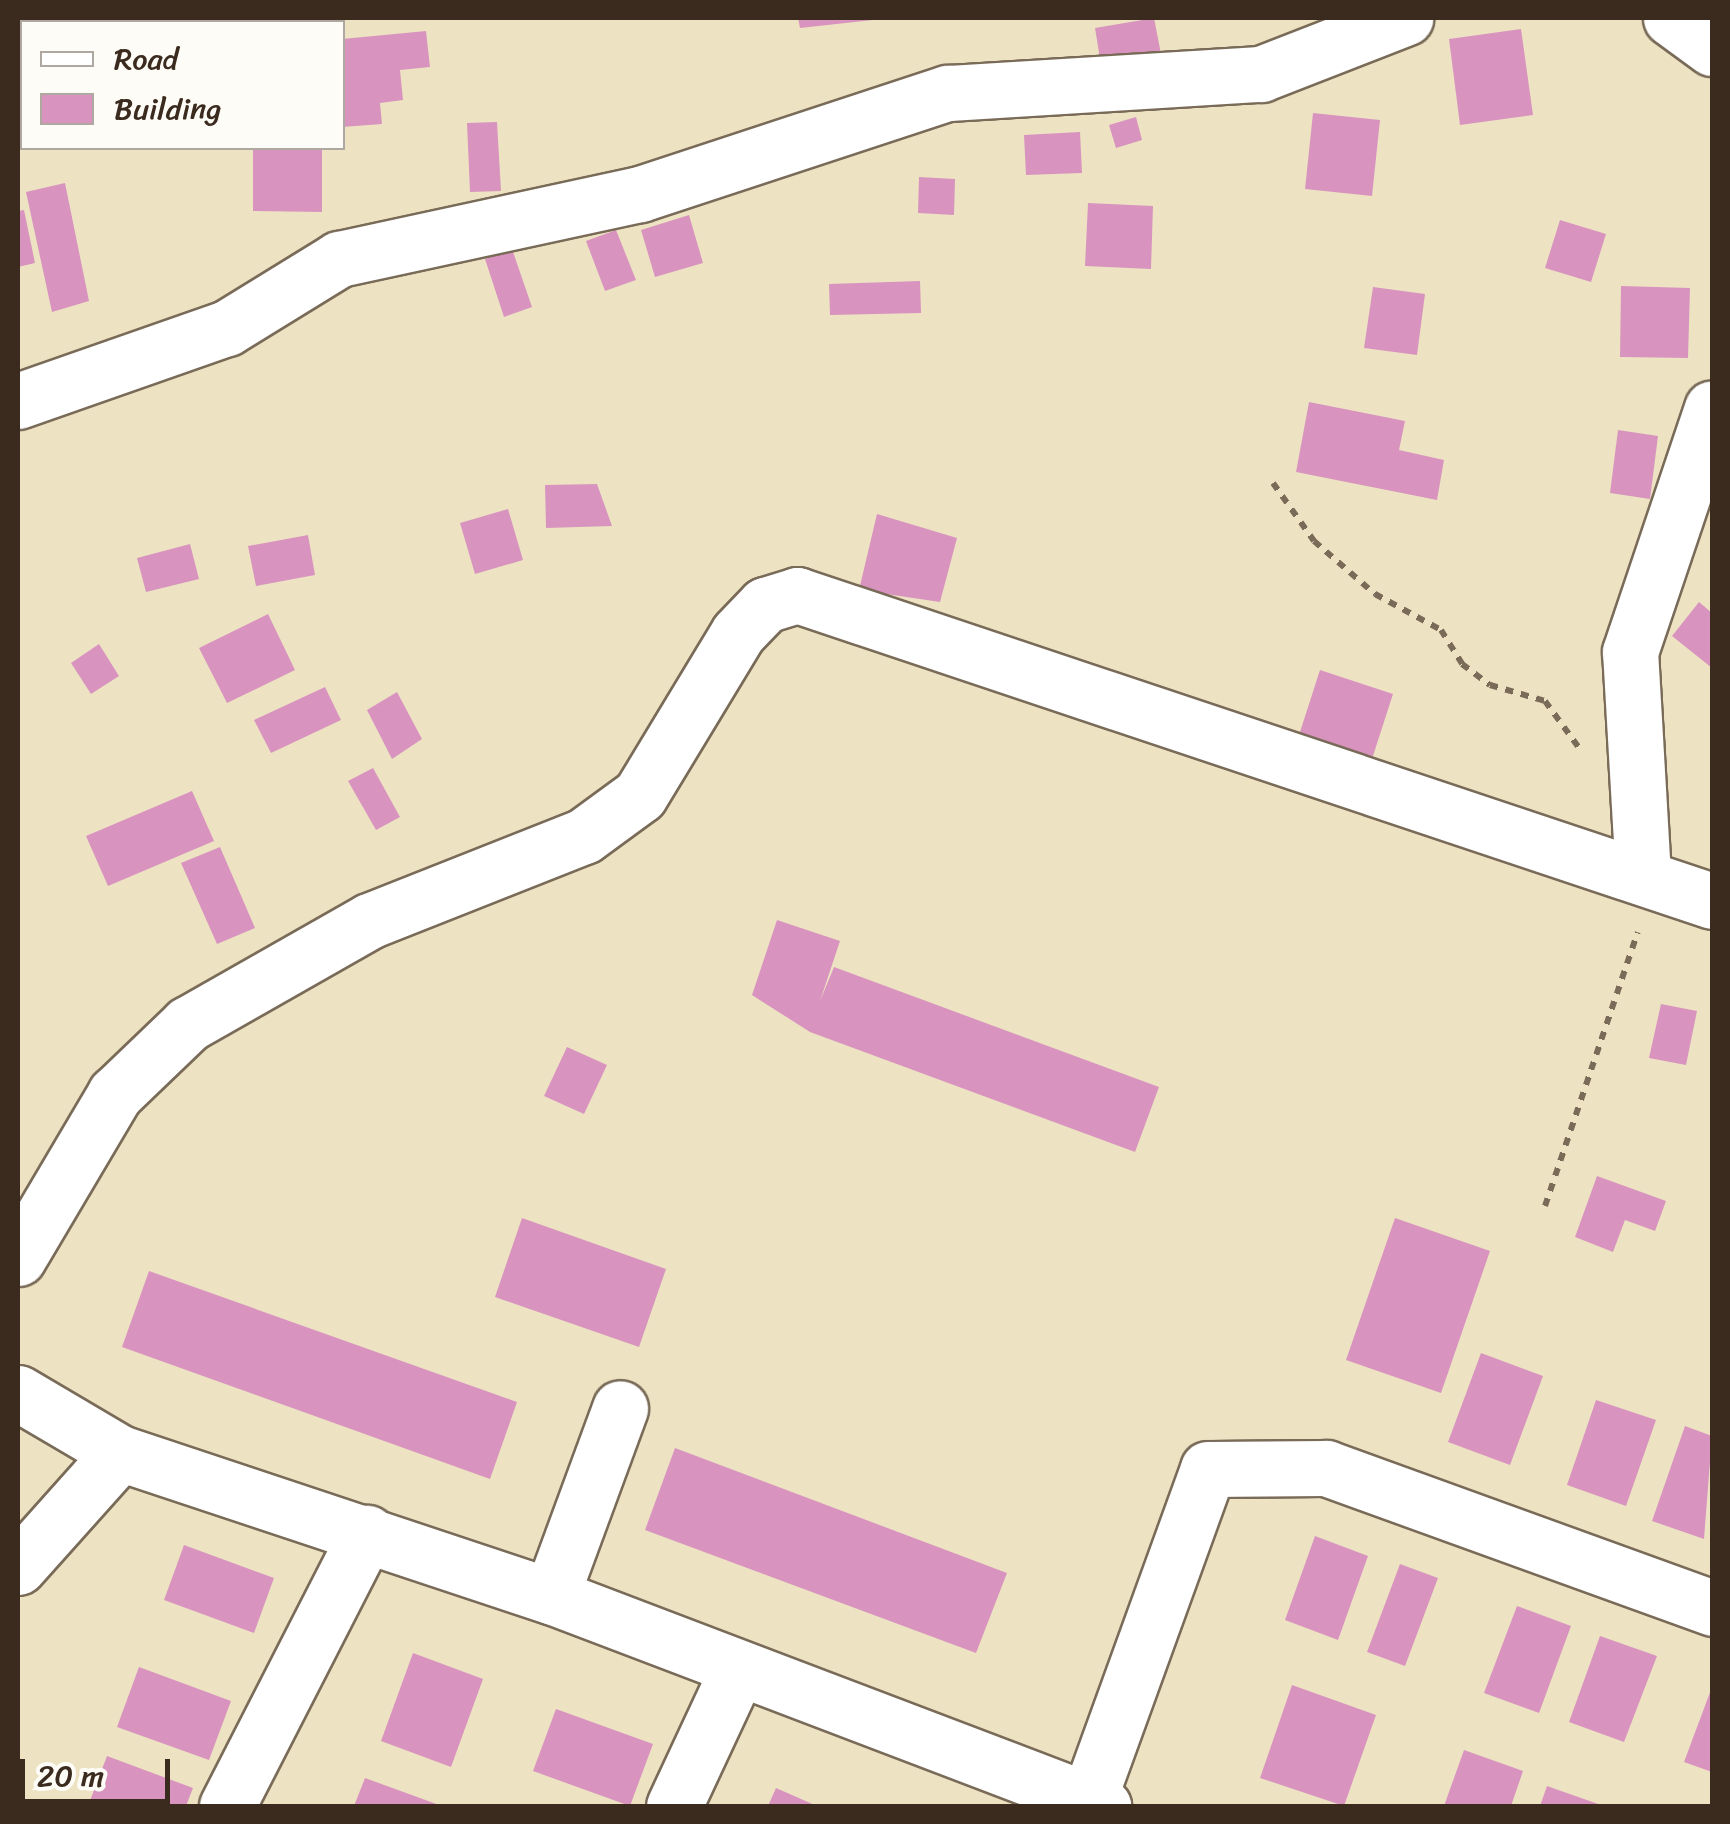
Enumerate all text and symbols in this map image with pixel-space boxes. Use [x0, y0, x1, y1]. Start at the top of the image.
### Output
legend [20, 20, 345, 150]
text: Road [114, 32, 178, 86]
text: Building [114, 82, 221, 136]
scale bar [25, 1739, 175, 1801]
text: 20 m [37, 1749, 104, 1803]

